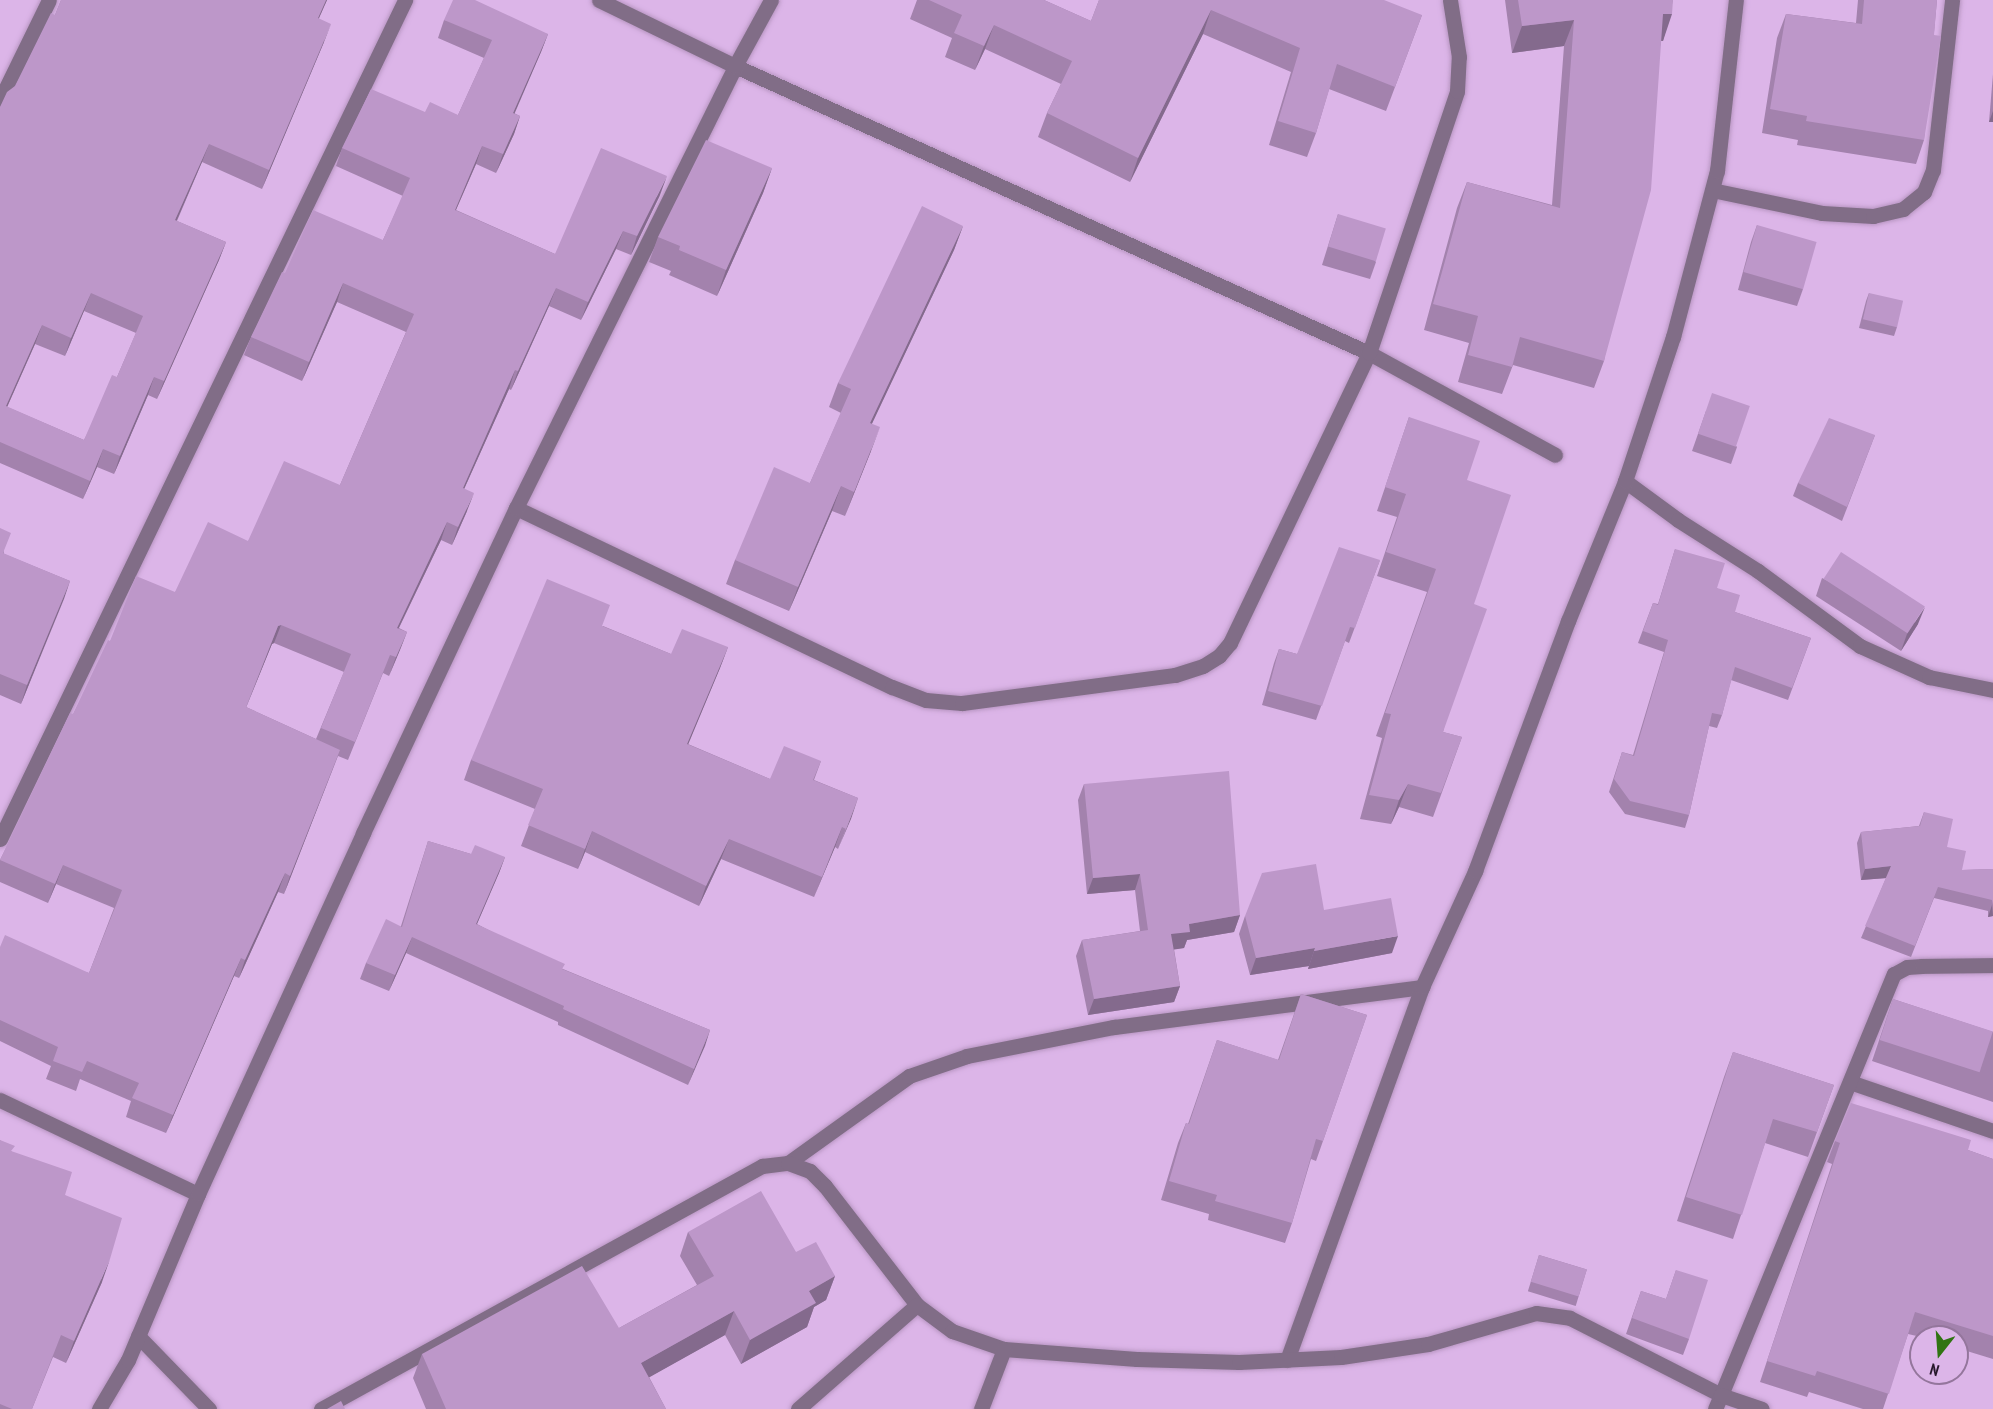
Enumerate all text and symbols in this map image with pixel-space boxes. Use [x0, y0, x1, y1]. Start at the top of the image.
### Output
north arrow [1909, 1325, 1969, 1385]
text: N [1927, 1359, 1941, 1381]

